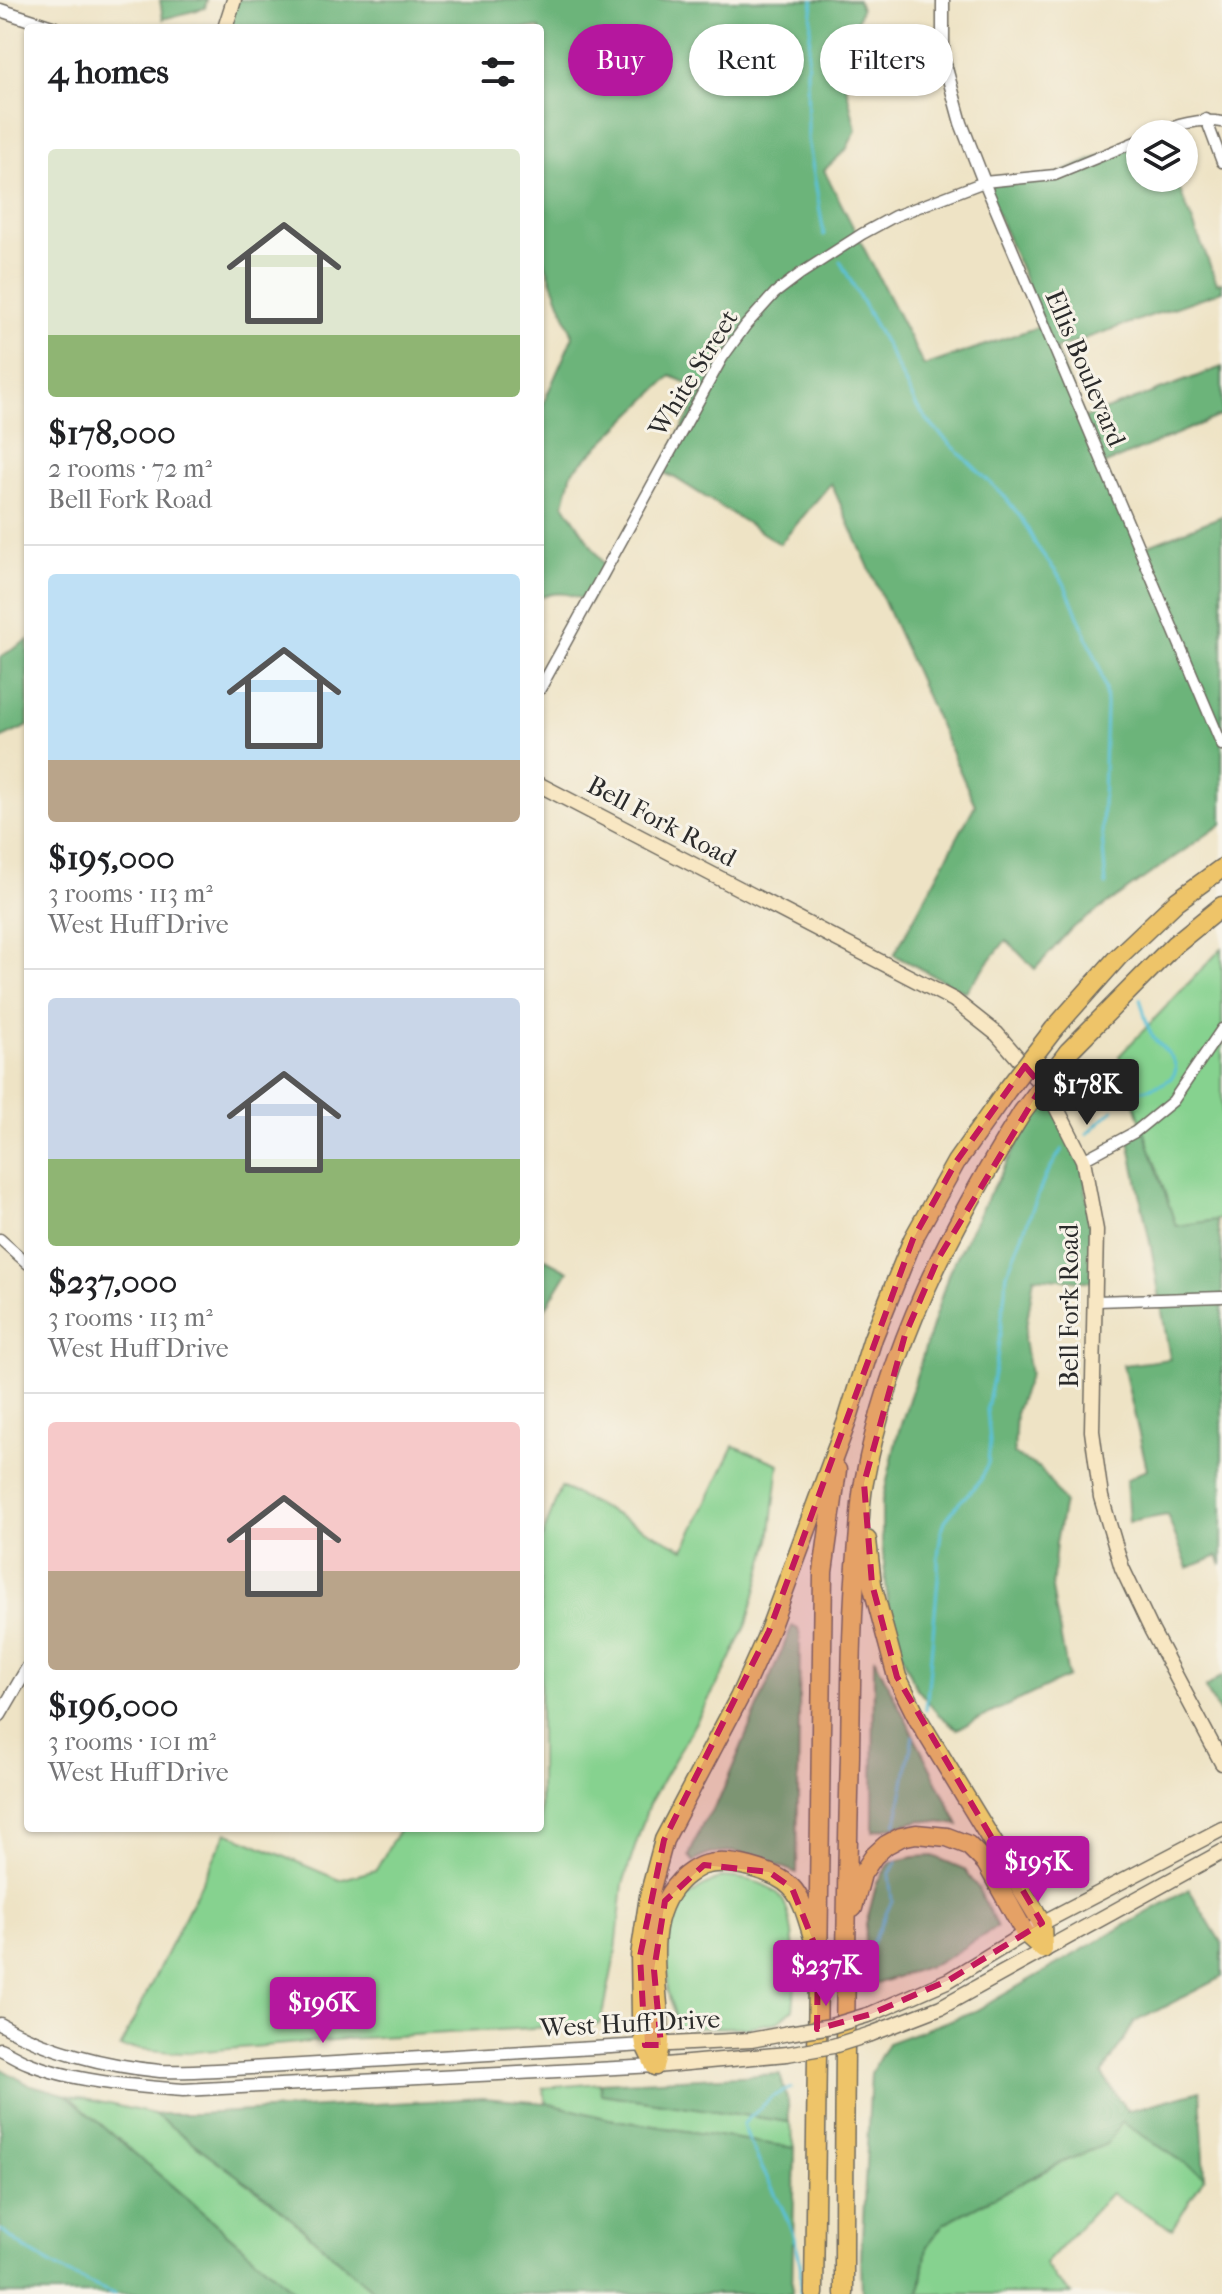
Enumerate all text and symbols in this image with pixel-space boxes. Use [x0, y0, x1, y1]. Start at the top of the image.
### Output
chip: Buy [568, 24, 673, 96]
chip: Rent [689, 24, 804, 96]
chip: Filters [820, 24, 953, 96]
icon: filters [476, 50, 520, 94]
text: 4 homes [48, 52, 169, 92]
map controls [1126, 120, 1198, 192]
button: layers [1126, 120, 1198, 192]
icon: home [212, 201, 356, 345]
street label: Ellis Boulevard [1039, 285, 1133, 452]
street label: White Street [642, 303, 745, 443]
text: $178,000 [48, 413, 176, 453]
text: 2 rooms · 72 m² [48, 453, 212, 484]
text: Bell Fork Road [48, 484, 212, 515]
icon: home [212, 626, 356, 770]
street label: Bell Fork Road [582, 769, 742, 874]
text: $195,000 [48, 838, 175, 878]
text: 3 rooms · 113 m² [48, 878, 213, 909]
text: West Huff Drive [48, 909, 229, 940]
icon: home [212, 1050, 356, 1194]
pin: $178K [1031, 1059, 1143, 1127]
text: $178K [1053, 1069, 1121, 1100]
street label: Bell Fork Road [1054, 1223, 1085, 1388]
text: $237,000 [48, 1262, 177, 1302]
text: 3 rooms · 113 m² [48, 1302, 213, 1333]
text: West Huff Drive [48, 1333, 229, 1364]
icon: home [212, 1474, 356, 1618]
text: $196,000 [48, 1686, 178, 1726]
text: 3 rooms · 101 m² [48, 1726, 216, 1757]
text: West Huff Drive [48, 1757, 229, 1788]
pin: $195K [982, 1836, 1094, 1904]
text: $195K [1004, 1846, 1072, 1877]
pin: $237K [770, 1940, 882, 2008]
text: $237K [791, 1950, 861, 1981]
pin: $196K [267, 1977, 379, 2045]
text: $196K [288, 1987, 358, 2018]
street label: West Huff Drive [538, 2003, 721, 2044]

